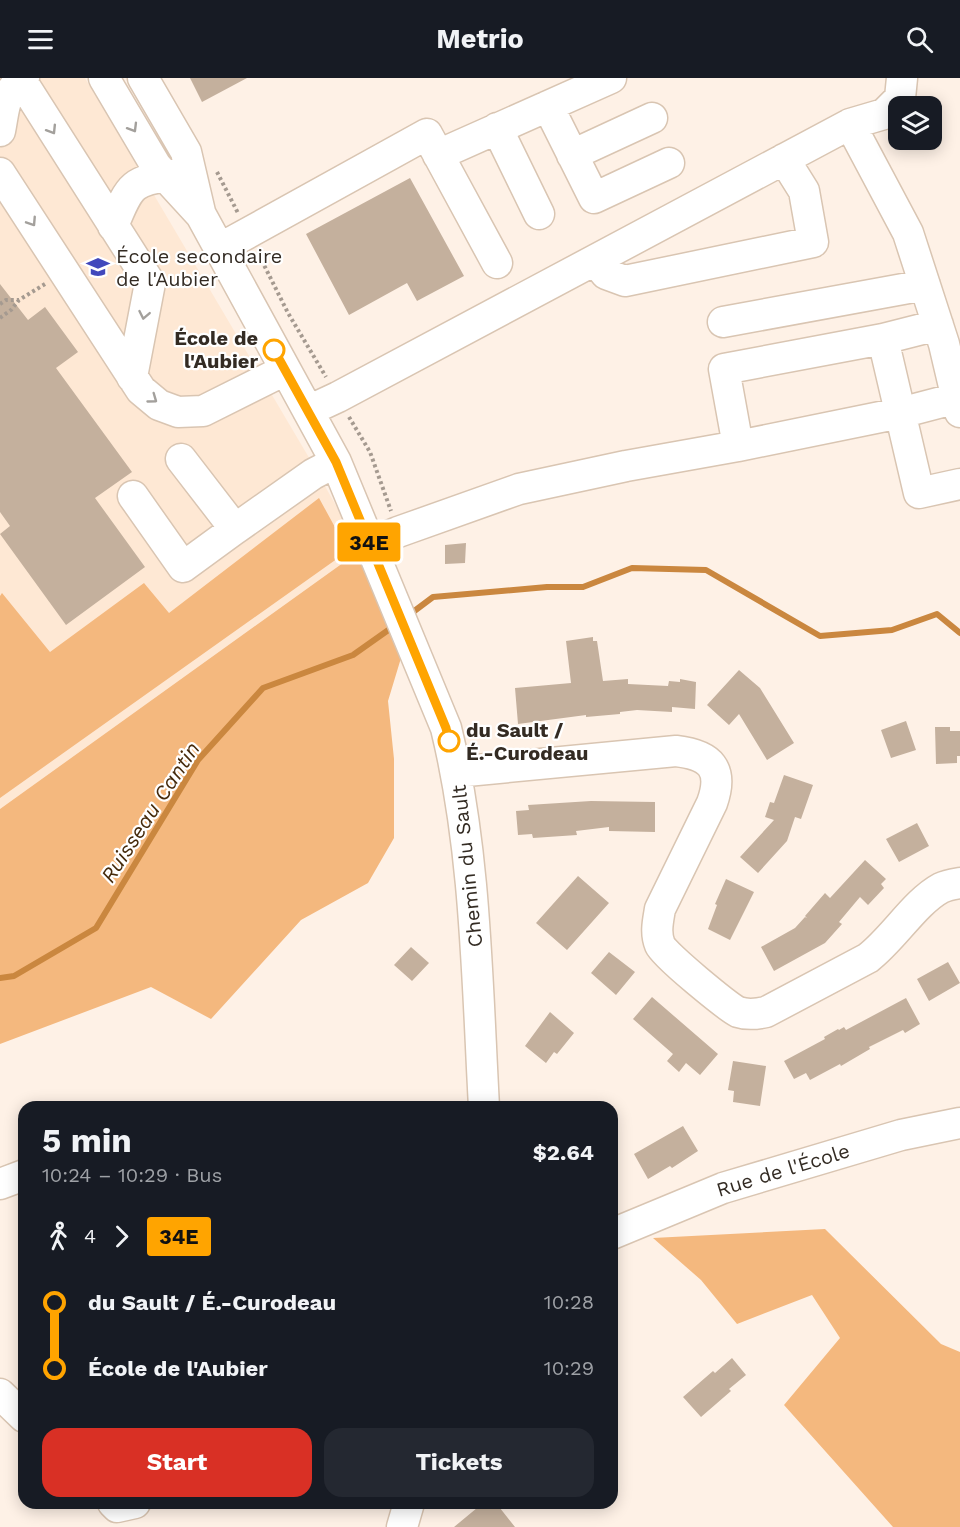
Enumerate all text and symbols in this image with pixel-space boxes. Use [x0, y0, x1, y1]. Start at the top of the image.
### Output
icon: menu [24, 23, 57, 56]
text: Metrio [436, 23, 524, 55]
icon: search [903, 23, 936, 56]
map controls [888, 96, 942, 150]
button: layers [888, 96, 942, 150]
one-way arrow [126, 122, 138, 132]
one-way arrow [45, 124, 57, 134]
one-way arrow [24, 216, 36, 226]
place label: École secondaire de l'Aubier [116, 244, 282, 291]
school or university icon: École secondaire de l'Aubier [85, 254, 111, 280]
one-way arrow [138, 310, 151, 320]
place label: École de l'Aubier [174, 326, 258, 373]
marker: École de l'Aubier [263, 339, 285, 361]
one-way arrow [146, 392, 157, 403]
line badge: 34E [334, 522, 404, 562]
text: 34E [349, 530, 389, 555]
place label: du Sault / É.-Curodeau [466, 718, 588, 765]
marker: du Sault / É.-Curodeau [438, 730, 460, 752]
water label: Ruisseau Cantin [95, 737, 205, 887]
street label: Chemin du Sault [446, 783, 487, 948]
text: 5 min [42, 1121, 132, 1160]
street label: Rue de l'École [713, 1138, 853, 1202]
text: $2.64 [533, 1140, 594, 1165]
text: 10:24 – 10:29 · Bus [42, 1163, 222, 1187]
icon: walk [42, 1220, 75, 1253]
icon: forward [105, 1220, 138, 1253]
text: 4 [84, 1224, 96, 1248]
text: 34E [159, 1224, 199, 1249]
text: du Sault / É.-Curodeau [88, 1290, 336, 1315]
text: 10:28 [544, 1290, 594, 1314]
text: École de l'Aubier [88, 1356, 268, 1381]
text: 10:29 [544, 1356, 594, 1380]
button: Start [42, 1428, 312, 1497]
button: Tickets [324, 1428, 594, 1497]

